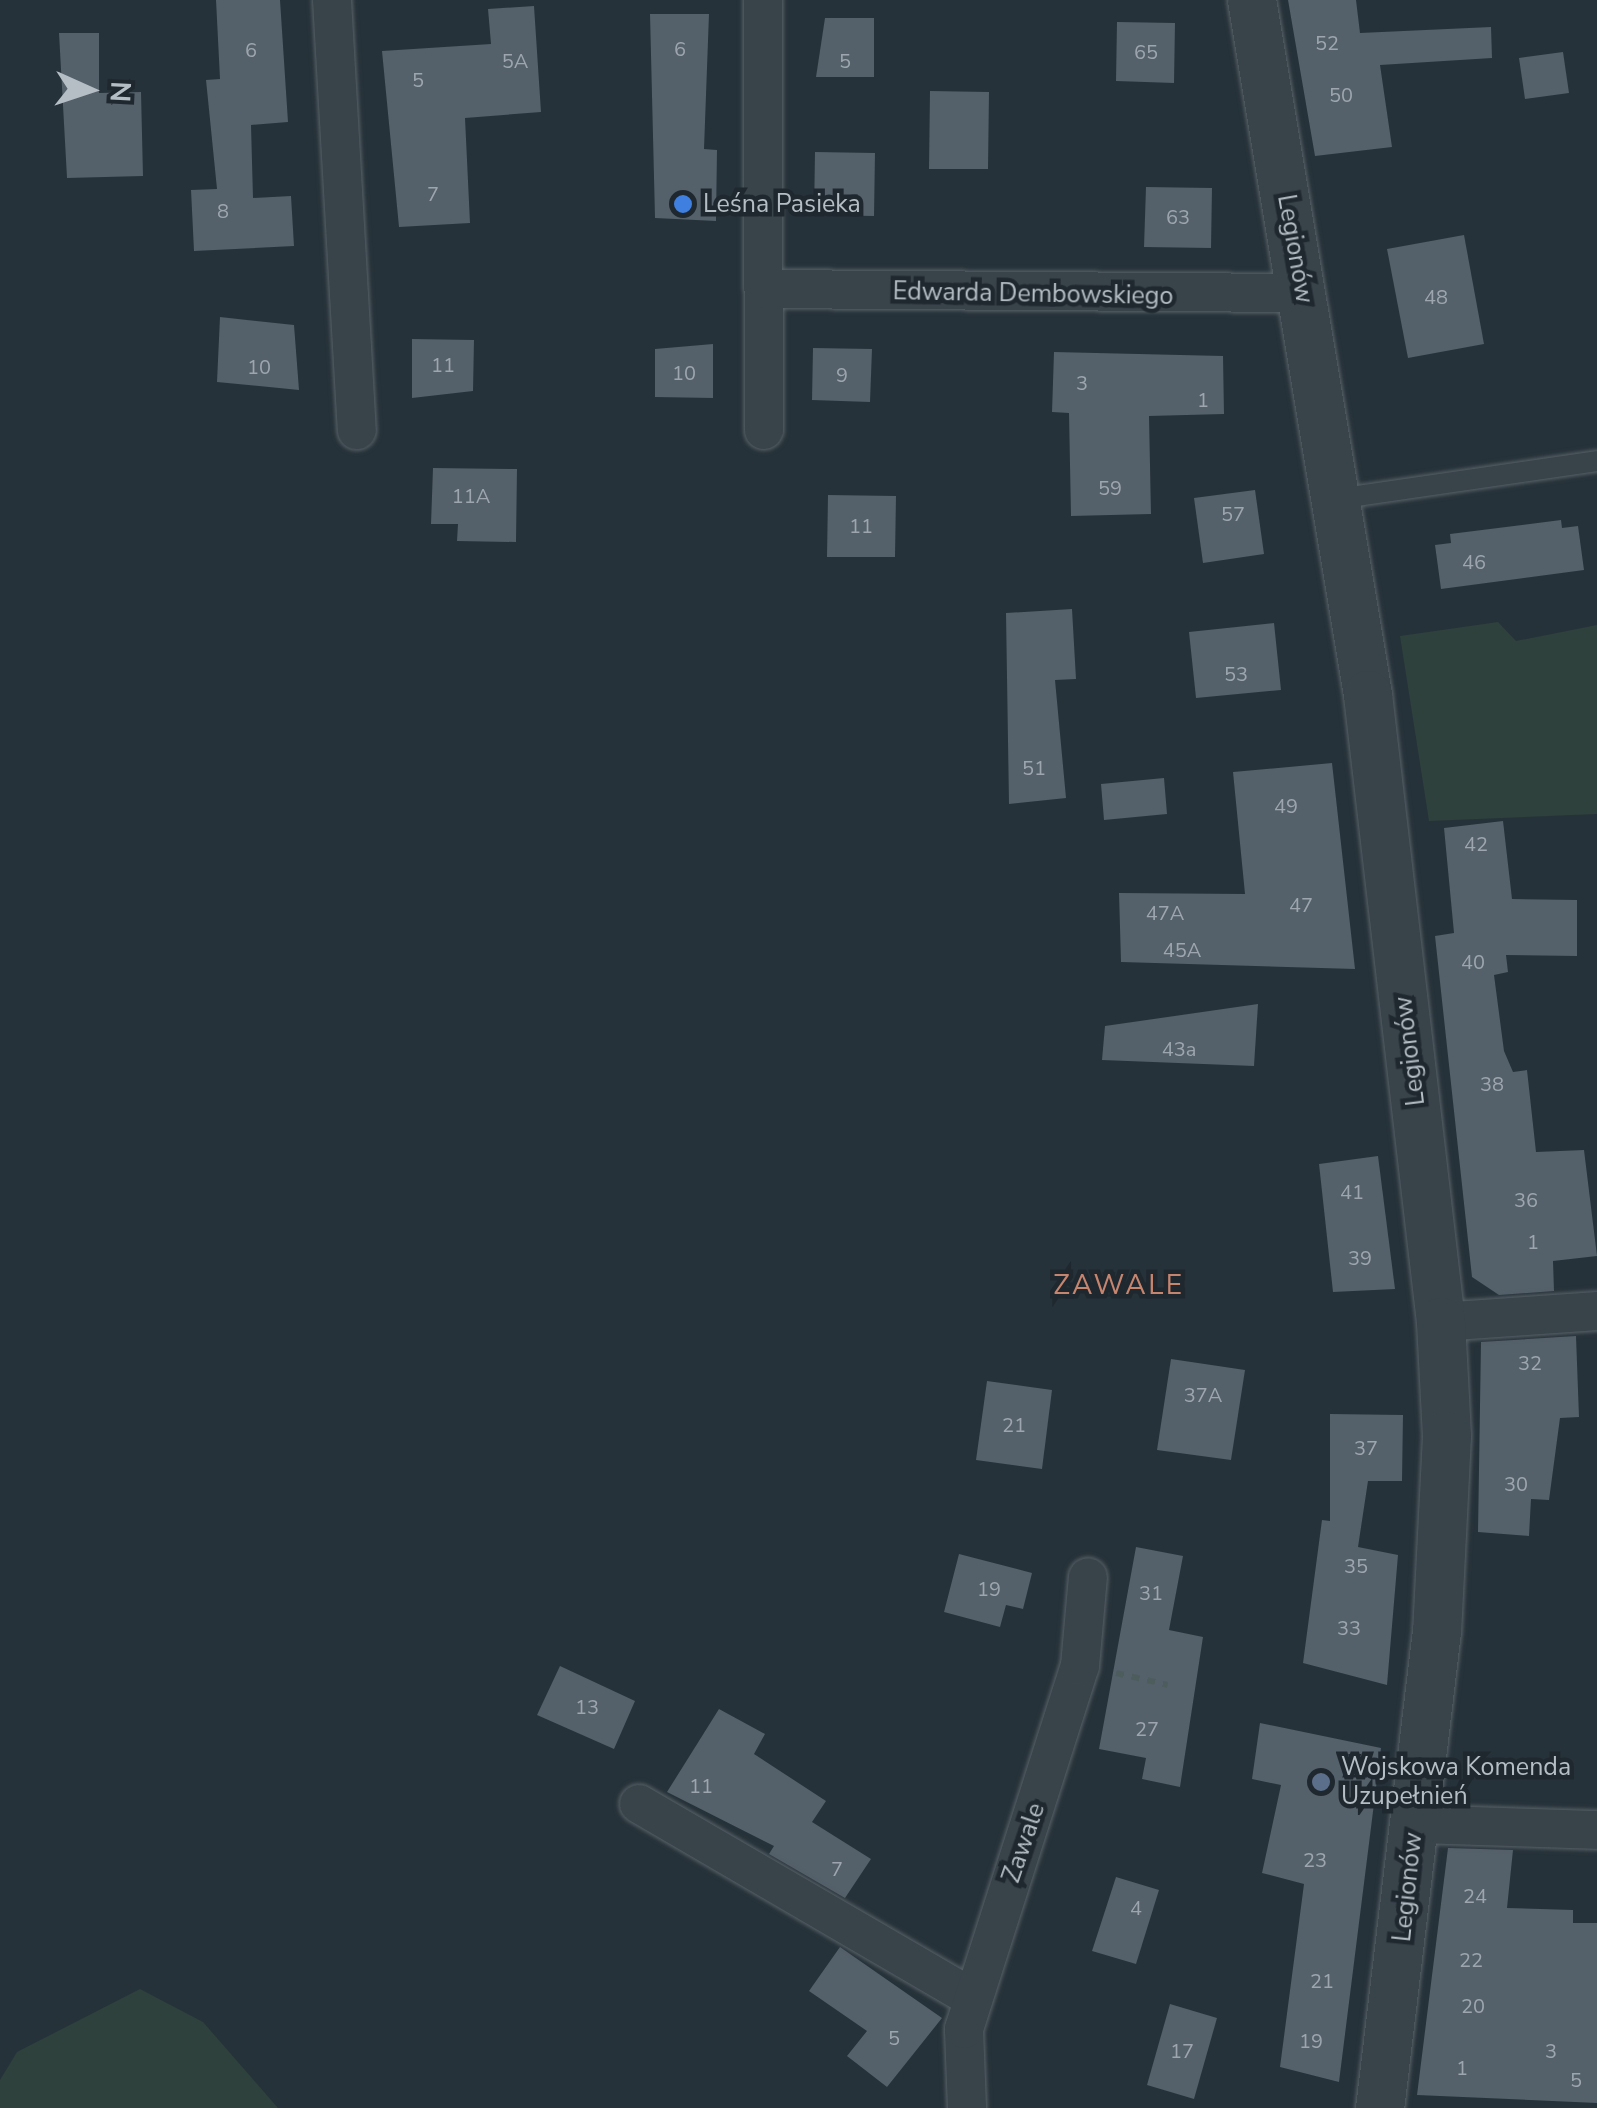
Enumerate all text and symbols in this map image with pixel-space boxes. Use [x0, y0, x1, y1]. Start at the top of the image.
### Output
house number: 52 [1315, 31, 1339, 55]
house number: 6 [674, 37, 686, 61]
house number: 6 [245, 38, 257, 62]
north arrow [40, 40, 140, 140]
house number: 65 [1134, 40, 1158, 64]
house number: 5A [502, 49, 528, 73]
house number: 5 [839, 49, 851, 73]
house number: 5 [412, 68, 424, 92]
text: N [100, 80, 139, 103]
house number: 50 [1329, 83, 1353, 107]
house number: 7 [427, 182, 439, 206]
place label: Leśna Pasieka [703, 189, 861, 219]
street label: Legionów [1271, 192, 1319, 306]
marker: Leśna Pasieka [672, 193, 694, 215]
house number: 8 [217, 199, 229, 223]
house number: 63 [1166, 205, 1190, 229]
street label: Edwarda Dembowskiego [892, 277, 1174, 311]
house number: 48 [1424, 285, 1448, 309]
house number: 11 [431, 353, 455, 377]
house number: 10 [247, 355, 271, 379]
house number: 10 [672, 361, 696, 385]
house number: 9 [836, 363, 848, 387]
house number: 3 [1076, 371, 1088, 395]
house number: 1 [1197, 388, 1209, 412]
house number: 59 [1098, 476, 1122, 500]
house number: 11A [452, 484, 490, 508]
house number: 57 [1221, 502, 1245, 526]
house number: 11 [849, 514, 873, 538]
house number: 46 [1462, 550, 1486, 574]
house number: 53 [1224, 662, 1248, 686]
house number: 51 [1022, 756, 1046, 780]
house number: 49 [1274, 794, 1298, 818]
house number: 42 [1464, 832, 1488, 856]
house number: 47 [1289, 893, 1313, 917]
house number: 47A [1146, 901, 1184, 925]
house number: 45A [1163, 938, 1201, 962]
house number: 40 [1461, 950, 1485, 974]
street label: Legionów [1388, 995, 1432, 1107]
house number: 43a [1162, 1037, 1196, 1061]
house number: 38 [1480, 1072, 1504, 1096]
house number: 41 [1340, 1180, 1364, 1204]
house number: 36 [1514, 1188, 1538, 1212]
house number: 1 [1527, 1230, 1539, 1254]
house number: 39 [1348, 1246, 1372, 1270]
district label: ZAWALE [1053, 1268, 1185, 1302]
house number: 32 [1518, 1351, 1542, 1375]
house number: 37A [1184, 1383, 1222, 1407]
house number: 21 [1002, 1413, 1026, 1437]
house number: 37 [1354, 1436, 1378, 1460]
house number: 30 [1504, 1472, 1528, 1496]
house number: 35 [1344, 1554, 1368, 1578]
house number: 19 [977, 1577, 1001, 1601]
house number: 31 [1139, 1581, 1163, 1605]
house number: 33 [1337, 1616, 1361, 1640]
house number: 13 [575, 1695, 599, 1719]
house number: 27 [1135, 1717, 1159, 1741]
place label: Wojskowa Komenda Uzupełnień [1341, 1753, 1571, 1812]
marker: Wojskowa Komenda Uzupełnień [1310, 1771, 1332, 1793]
house number: 11 [689, 1774, 713, 1798]
street label: Zawale [996, 1799, 1052, 1887]
street label: Legionów [1387, 1831, 1429, 1943]
house number: 23 [1303, 1848, 1327, 1872]
house number: 7 [831, 1857, 843, 1881]
house number: 24 [1463, 1884, 1487, 1908]
house number: 4 [1130, 1896, 1142, 1920]
house number: 22 [1459, 1948, 1483, 1972]
house number: 21 [1310, 1969, 1334, 1993]
house number: 20 [1461, 1994, 1485, 2018]
house number: 5 [888, 2026, 900, 2050]
house number: 19 [1299, 2029, 1323, 2053]
house number: 17 [1170, 2039, 1194, 2063]
house number: 3 [1545, 2039, 1557, 2063]
house number: 1 [1456, 2056, 1468, 2080]
house number: 5 [1570, 2068, 1582, 2092]

